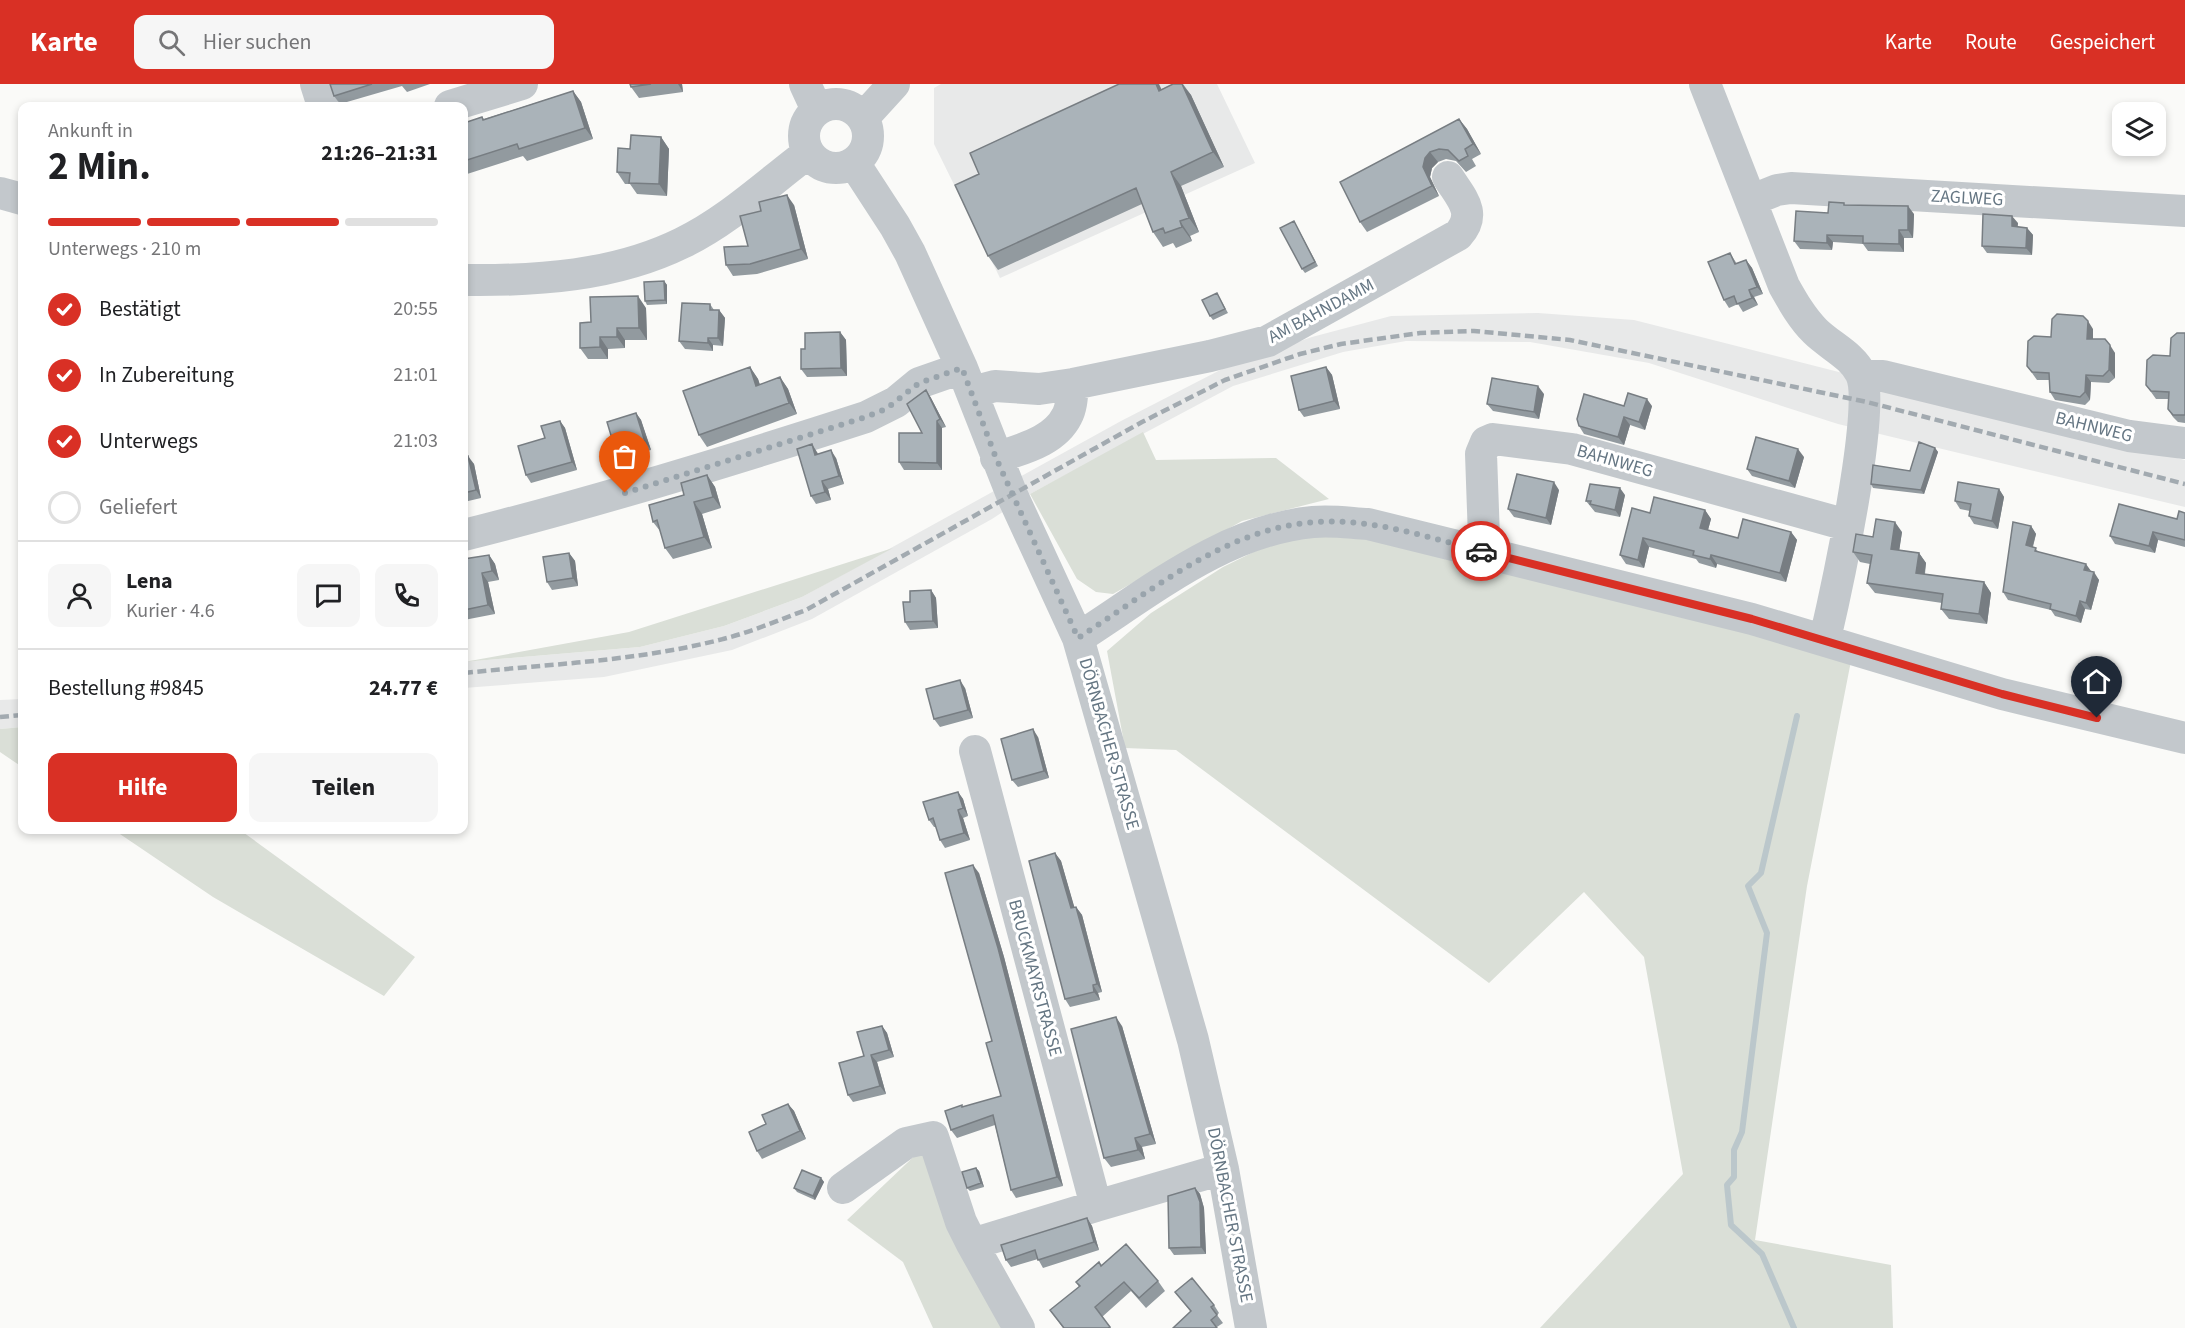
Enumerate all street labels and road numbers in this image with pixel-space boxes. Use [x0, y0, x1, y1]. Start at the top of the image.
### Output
street label: ZAGLWEG [1930, 184, 2004, 212]
street label: AM BAHNDAMM [1263, 272, 1379, 350]
street label: BAHNWEG [2053, 405, 2135, 449]
street label: BAHNWEG [1574, 438, 1656, 484]
street label: DÖRNBACHER STRASSE [1072, 655, 1146, 833]
street label: BRUCKMAYRSTRASSE [1002, 897, 1068, 1059]
street label: DÖRNBACHER STRASSE [1201, 1125, 1259, 1305]

